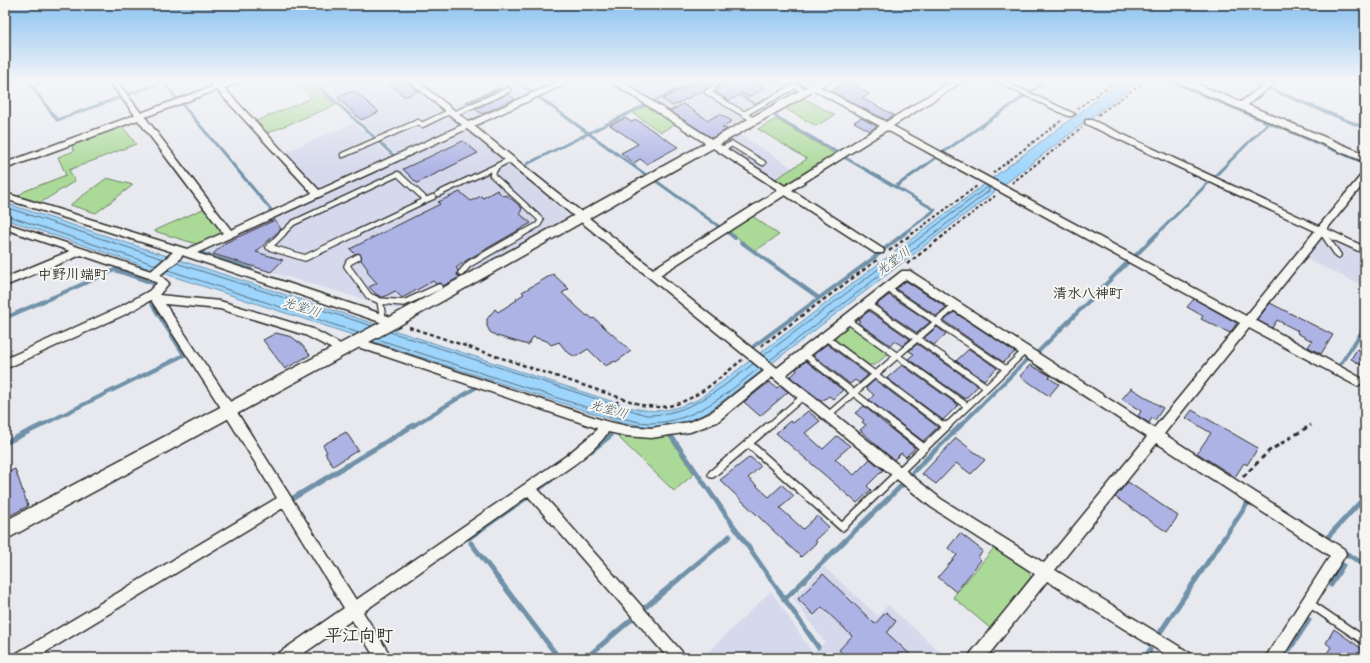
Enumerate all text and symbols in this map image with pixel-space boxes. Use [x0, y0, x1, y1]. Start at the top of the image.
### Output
water label: 光堂川 [870, 240, 916, 282]
district label: 中野川端町 [38, 262, 108, 287]
district label: 清水八神町 [1053, 281, 1123, 306]
water label: 光堂川 [280, 290, 324, 324]
water label: 光堂川 [587, 393, 631, 425]
district label: 平江向町 [325, 620, 393, 650]

